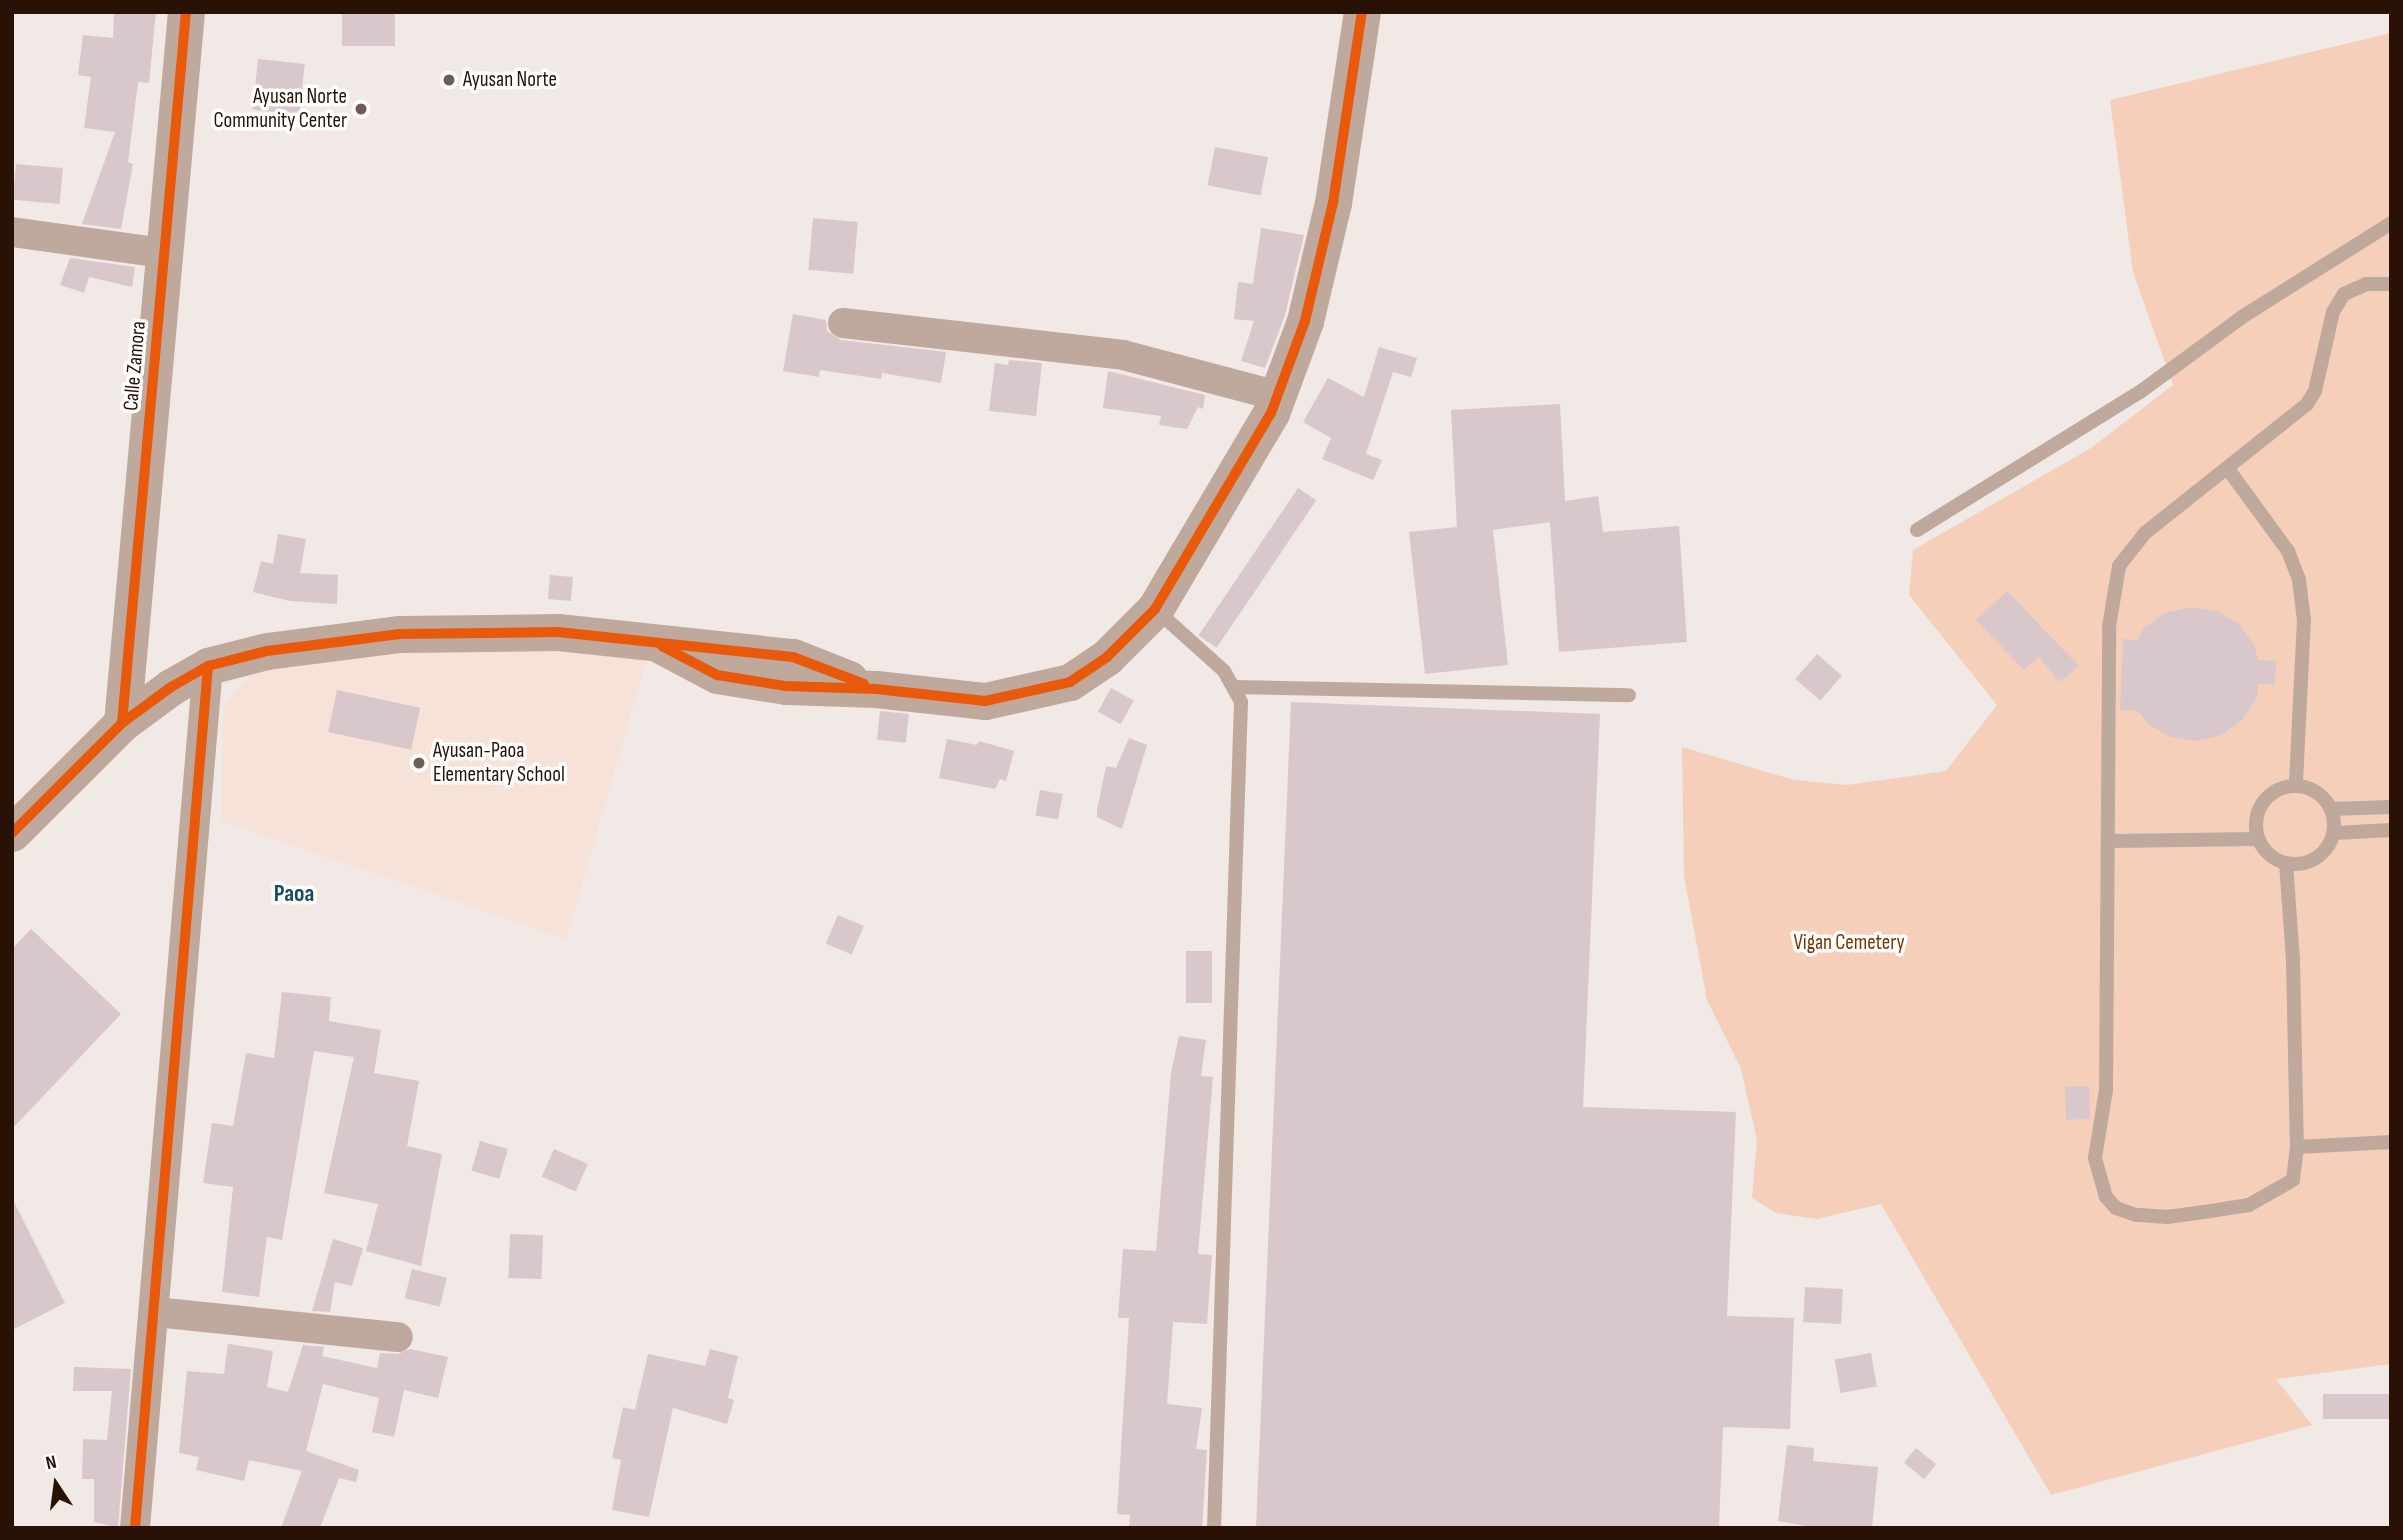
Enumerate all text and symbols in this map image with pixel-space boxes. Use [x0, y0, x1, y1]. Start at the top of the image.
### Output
place label: Ayusan Norte [463, 67, 557, 93]
marker: Ayusan Norte [441, 72, 457, 88]
place label: Ayusan Norte Community Center [213, 84, 347, 134]
marker: Ayusan Norte Community Center [353, 101, 369, 117]
street label: Calle Zamora [119, 320, 151, 412]
place label: Ayusan-Paoa Elementary School [433, 738, 565, 788]
marker: Ayusan-Paoa Elementary School [411, 755, 427, 771]
district label: Paoa [274, 880, 314, 908]
park label: Vigan Cemetery [1793, 930, 1905, 956]
north arrow [21, 1449, 91, 1519]
text: N [44, 1451, 59, 1475]

